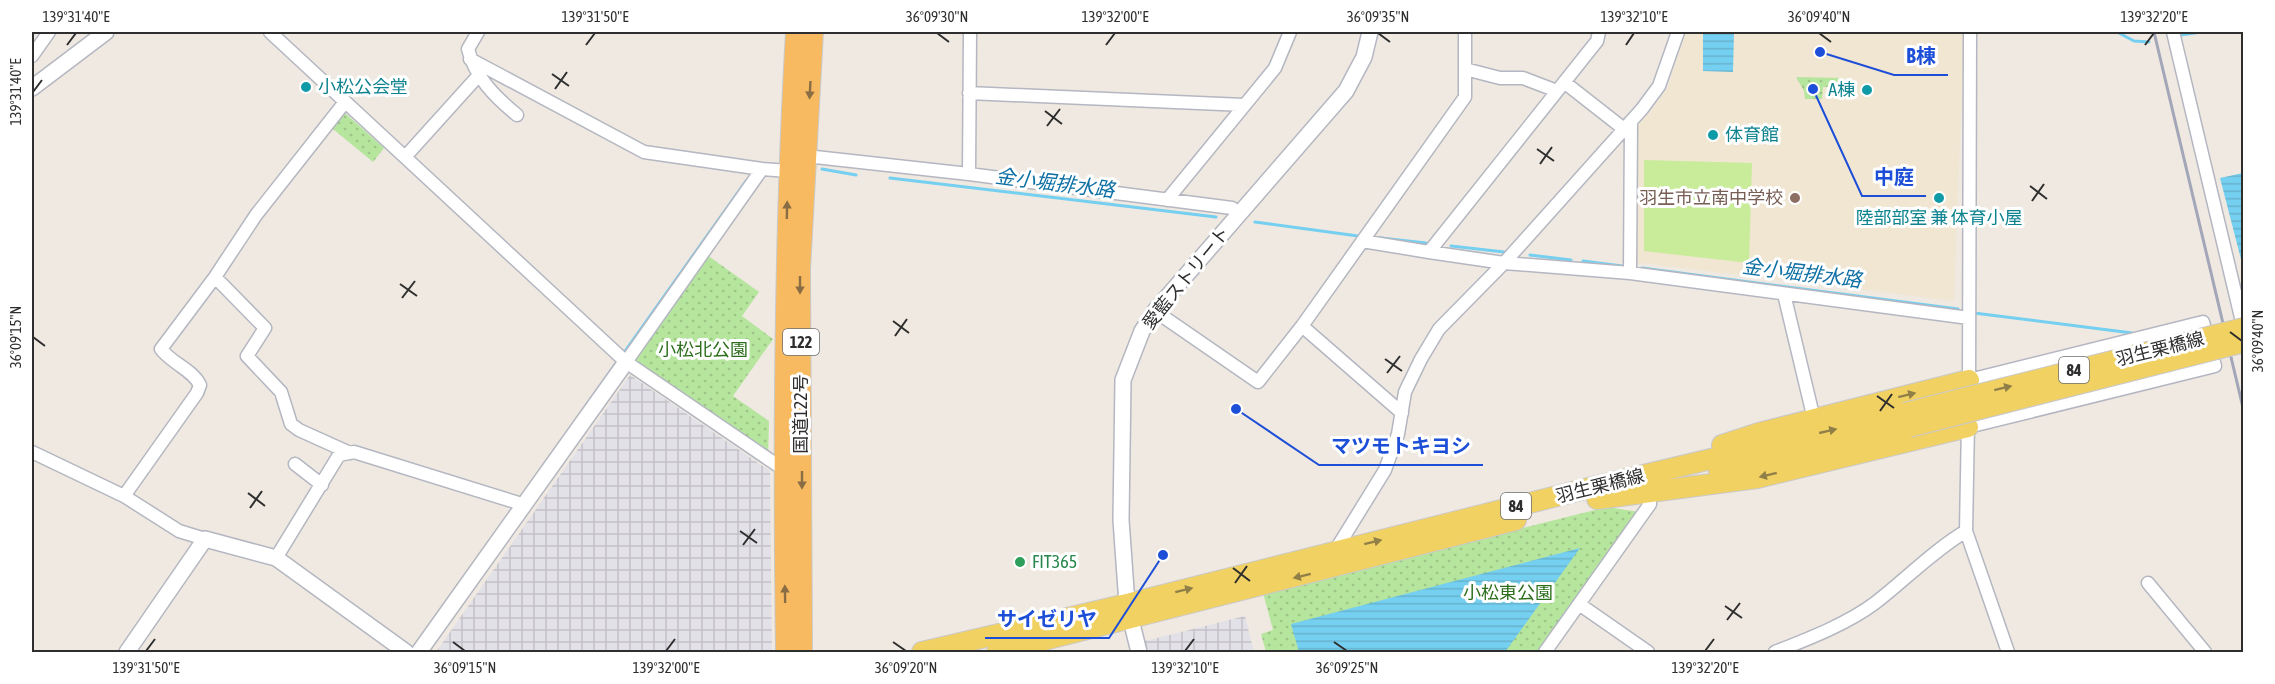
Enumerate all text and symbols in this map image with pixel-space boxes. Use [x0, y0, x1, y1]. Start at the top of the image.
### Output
text: 139°31'40"E [42, 8, 110, 25]
text: 139°31'50"E [561, 8, 629, 25]
text: 36°09'30"N [906, 8, 968, 25]
text: 139°32'00"E [1081, 8, 1149, 25]
text: 36°09'35"N [1347, 8, 1409, 25]
text: 139°32'10"E [1600, 8, 1668, 25]
text: 36°09'40"N [1788, 8, 1850, 25]
text: 139°32'20"E [2120, 8, 2188, 25]
callout: B棟 [1894, 37, 1948, 75]
text: B棟 [1906, 44, 1936, 67]
text: 139°31'40"E [7, 58, 24, 126]
place label: 小松公会堂 [318, 76, 408, 97]
place label: A棟 [1828, 79, 1855, 100]
marker: 小松公会堂 [299, 80, 313, 94]
one-way arrow [805, 80, 814, 99]
marker: A棟 [1860, 83, 1874, 97]
place label: 体育館 [1725, 124, 1779, 145]
marker: 体育館 [1706, 128, 1720, 142]
callout: 中庭 [1862, 158, 1926, 196]
water label: 金小堀排水路 [994, 164, 1118, 201]
text: 中庭 [1874, 165, 1914, 188]
place label: 羽生市立南中学校 [1639, 187, 1783, 208]
marker: 羽生市立南中学校 [1788, 191, 1802, 205]
marker: 陸部部室 兼 体育小屋 [1932, 191, 1946, 205]
one-way arrow [782, 201, 792, 220]
place label: 陸部部室 兼 体育小屋 [1856, 207, 2022, 228]
street label: 愛藍ストリート [1138, 222, 1233, 333]
water label: 金小堀排水路 [1741, 254, 1865, 291]
one-way arrow [795, 275, 805, 294]
text: 36°09'15"N [7, 306, 24, 368]
text: 36°09'40"N [2249, 310, 2266, 372]
street label: 羽生栗橋線 [2114, 327, 2206, 370]
road number: 122 [783, 329, 819, 355]
park label: 小松北公園 [658, 339, 748, 360]
road number: 84 [2059, 357, 2089, 383]
street label: 国道122号 [790, 374, 811, 454]
one-way arrow [1994, 383, 2012, 393]
one-way arrow [1897, 390, 1916, 400]
one-way arrow [1819, 426, 1837, 436]
callout: マツモトキヨシ [1319, 427, 1483, 465]
text: マツモトキヨシ [1331, 434, 1471, 457]
street label: 羽生栗橋線 [1554, 464, 1646, 507]
one-way arrow [797, 470, 807, 489]
one-way arrow [1759, 471, 1778, 481]
road number: 84 [1501, 493, 1531, 519]
one-way arrow [1364, 536, 1382, 546]
place label: FIT365 [1032, 551, 1077, 572]
marker: FIT365 [1013, 555, 1027, 569]
one-way arrow [1293, 571, 1311, 581]
park label: 小松東公園 [1463, 582, 1553, 603]
one-way arrow [1175, 584, 1193, 594]
one-way arrow [780, 585, 790, 604]
callout: サイゼリヤ [985, 600, 1109, 638]
text: サイゼリヤ [997, 607, 1097, 630]
text: 139°31'50"E [112, 659, 180, 676]
text: 36°09'15"N [434, 659, 496, 676]
text: 139°32'00"E [632, 659, 700, 676]
text: 36°09'20"N [875, 659, 937, 676]
text: 139°32'10"E [1151, 659, 1219, 676]
text: 36°09'25"N [1316, 659, 1378, 676]
text: 139°32'20"E [1671, 659, 1739, 676]

